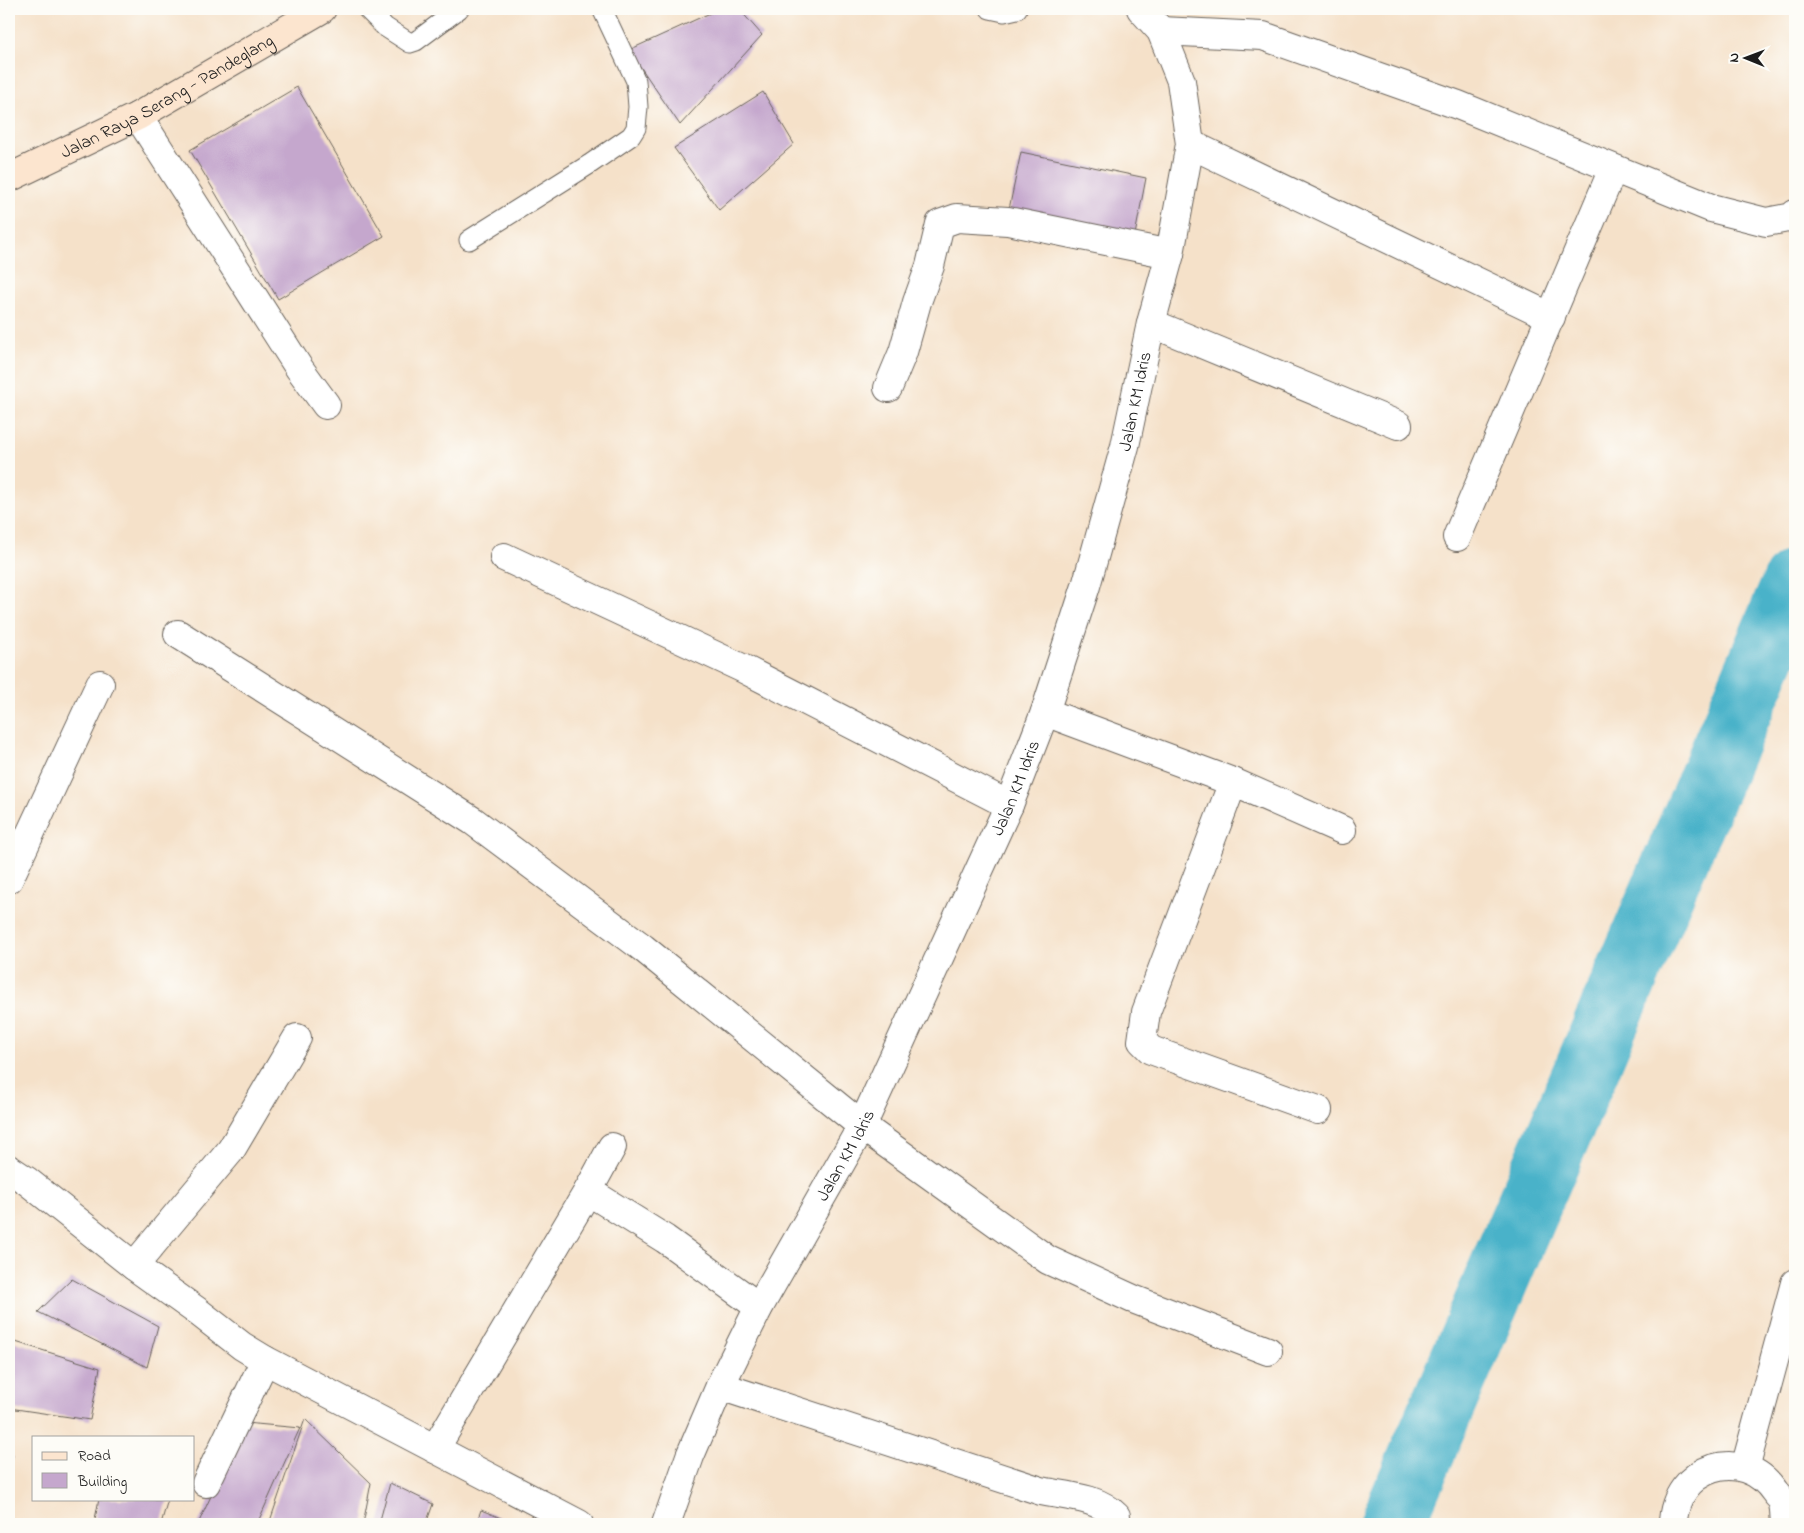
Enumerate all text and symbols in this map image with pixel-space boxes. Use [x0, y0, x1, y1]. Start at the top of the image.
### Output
street label: Jalan Raya Serang - Pandeglang [57, 29, 280, 166]
north arrow [1722, 32, 1772, 82]
text: N [1724, 53, 1745, 63]
street label: Jalan KM Idris [1113, 349, 1160, 455]
street label: Jalan KM Idris [986, 737, 1048, 841]
street label: Jalan KM Idris [811, 1106, 883, 1207]
legend [32, 1436, 195, 1500]
text: Road [78, 1445, 111, 1467]
text: Building [77, 1471, 127, 1494]

